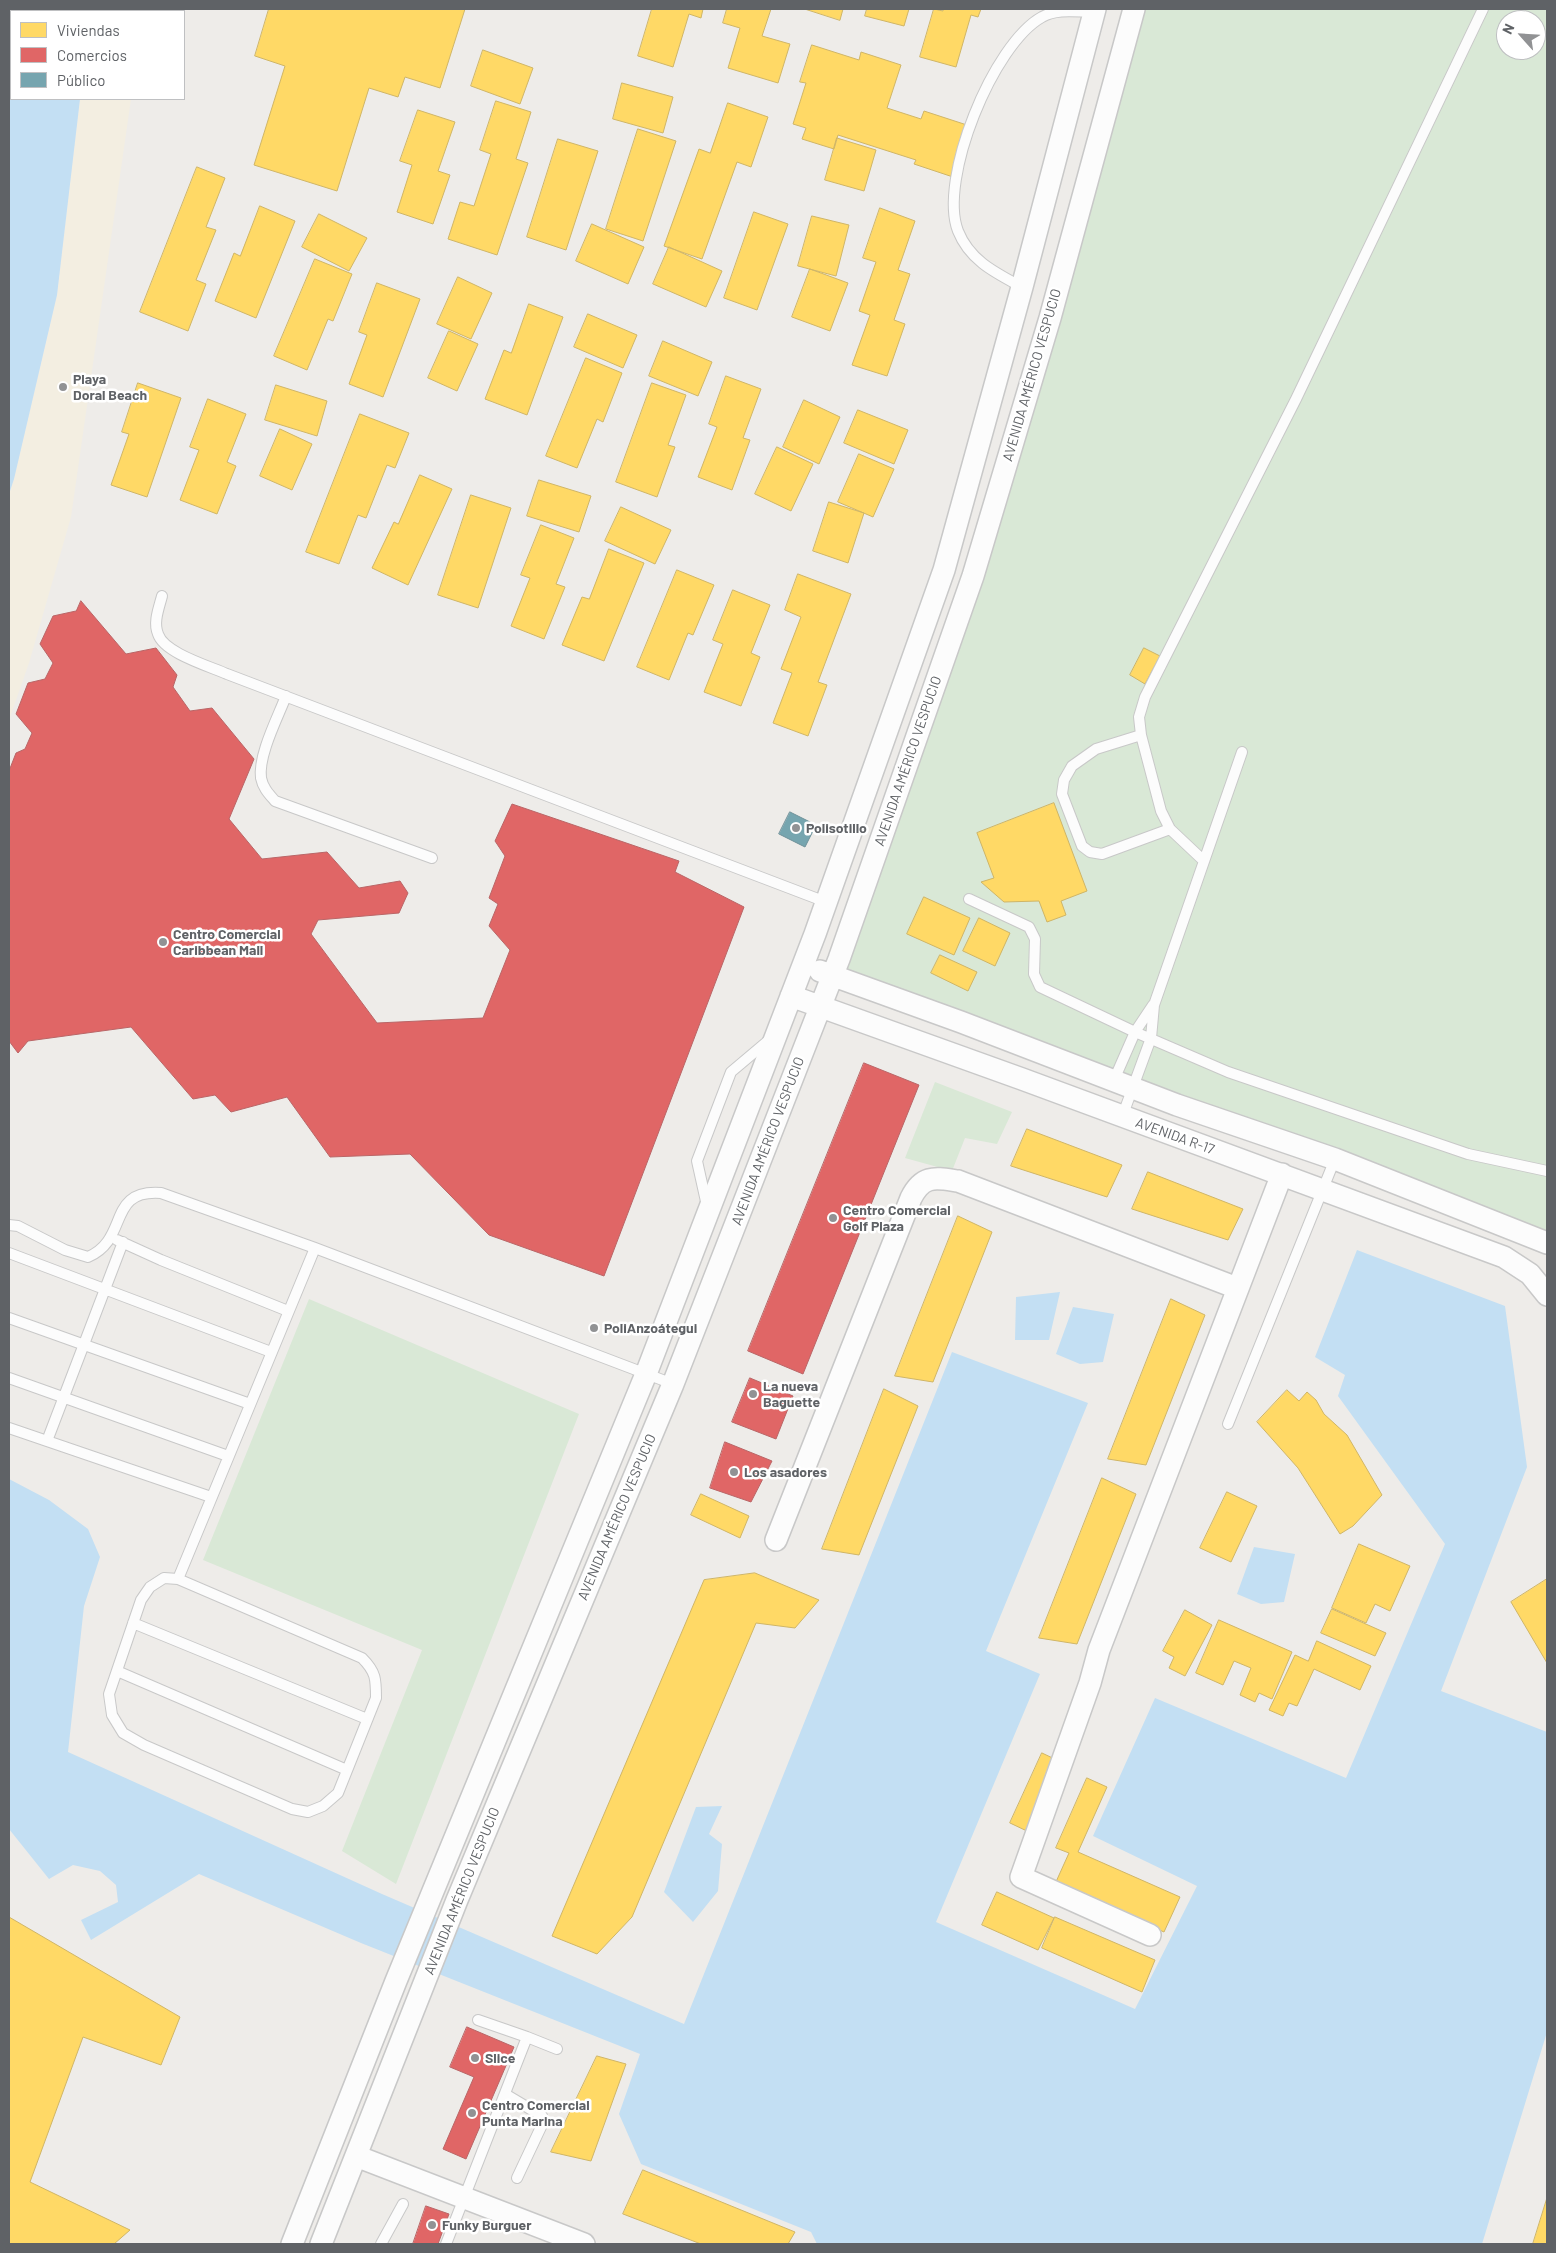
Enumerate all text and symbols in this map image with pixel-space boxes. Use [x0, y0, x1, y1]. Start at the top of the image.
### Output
legend [10, 10, 185, 100]
north arrow [1496, 10, 1546, 60]
text: Viviendas [57, 21, 120, 39]
text: N [1498, 21, 1518, 37]
text: Comercios [57, 46, 127, 64]
text: Público [57, 71, 105, 89]
street label: AVENIDA AMÉRICO VESPUCIO [999, 287, 1065, 463]
place label: Playa Doral Beach [73, 371, 147, 404]
marker: Playa Doral Beach [57, 381, 69, 393]
street label: AVENIDA AMÉRICO VESPUCIO [871, 674, 945, 848]
place label: Polisotillo [806, 820, 867, 836]
marker: Polisotillo [790, 822, 802, 834]
place label: Centro Comercial Caribbean Mall [173, 926, 281, 959]
marker: Centro Comercial Caribbean Mall [157, 936, 169, 948]
street label: AVENIDA AMÉRICO VESPUCIO [728, 1054, 808, 1228]
street label: AVENIDA R-17 [1133, 1114, 1217, 1158]
place label: Centro Comercial Golf Plaza [843, 1202, 951, 1234]
marker: Centro Comercial Golf Plaza [827, 1212, 839, 1224]
place label: PoliAnzoátegui [604, 1320, 697, 1336]
marker: PoliAnzoátegui [588, 1322, 600, 1334]
place label: La nueva Baguette [763, 1378, 820, 1410]
marker: La nueva Baguette [747, 1388, 759, 1400]
street label: AVENIDA AMÉRICO VESPUCIO [574, 1431, 660, 1603]
place label: Los asadores [744, 1464, 827, 1480]
marker: Los asadores [728, 1466, 740, 1478]
street label: AVENIDA AMÉRICO VESPUCIO [421, 1805, 503, 1977]
place label: Slice [485, 2050, 515, 2066]
marker: Slice [469, 2052, 481, 2064]
place label: Centro Comercial Punta Marina [482, 2097, 590, 2130]
marker: Centro Comercial Punta Marina [466, 2107, 478, 2119]
place label: Funky Burguer [442, 2217, 532, 2233]
marker: Funky Burguer [426, 2219, 438, 2231]

